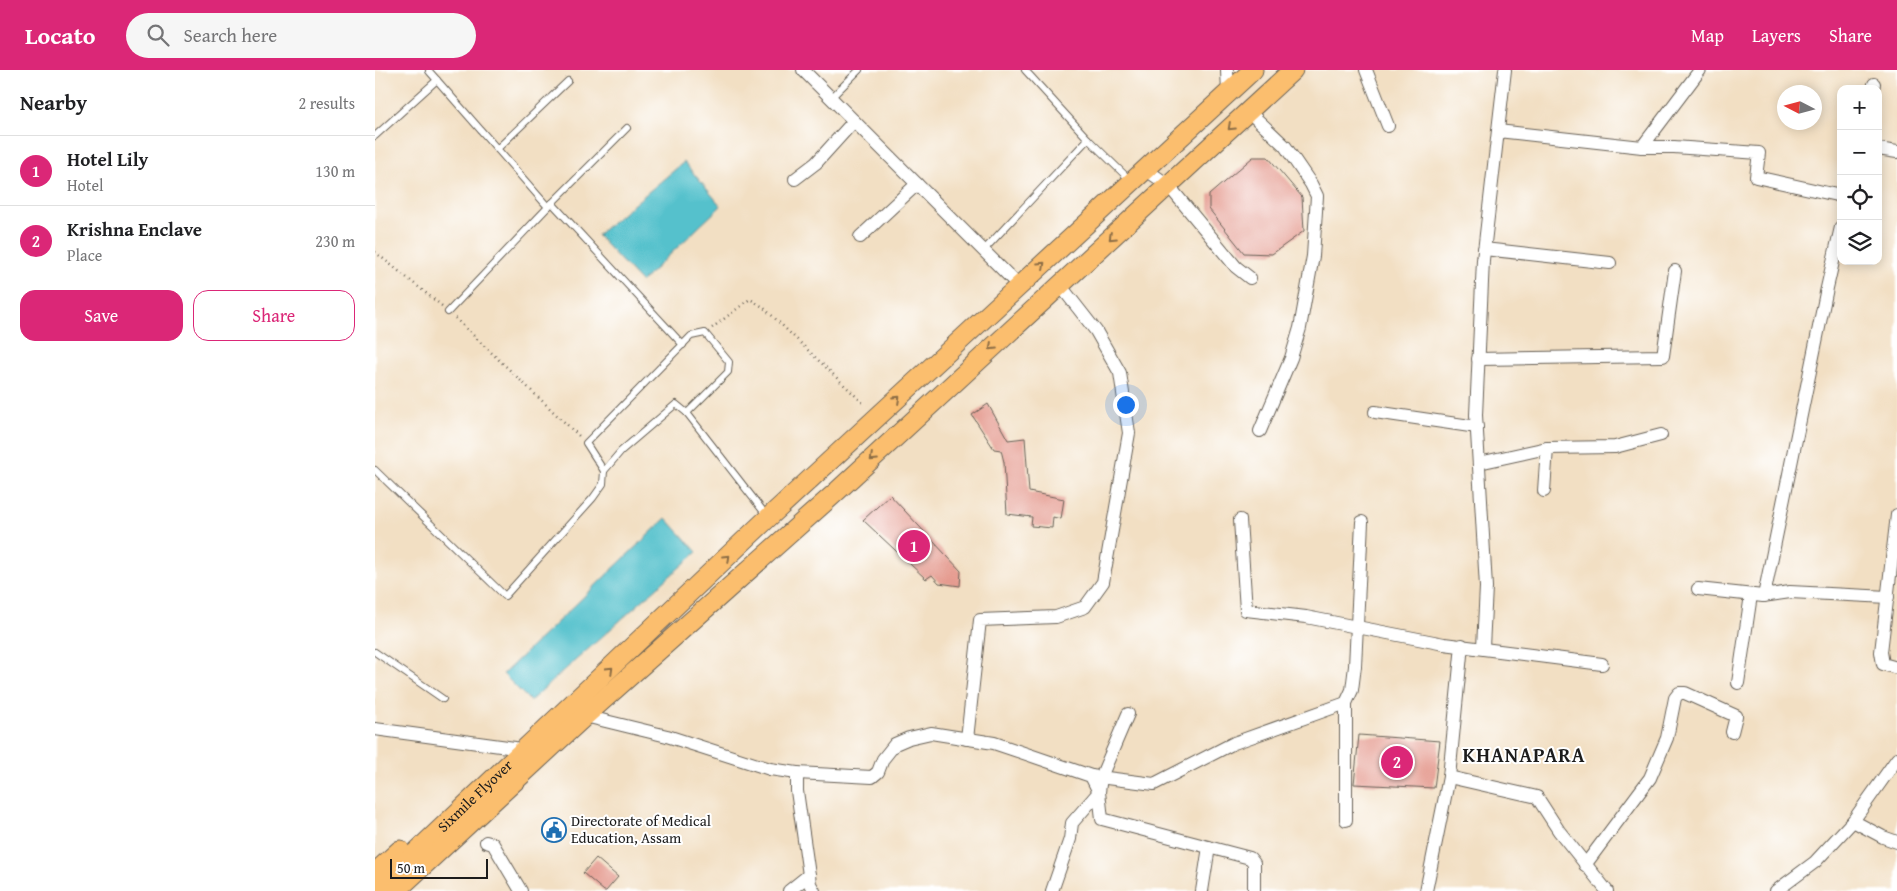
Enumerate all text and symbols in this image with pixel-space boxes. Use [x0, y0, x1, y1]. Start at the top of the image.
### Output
search box [126, 13, 476, 58]
text: Locato [25, 18, 96, 53]
icon: search [144, 21, 172, 49]
text: Search here [184, 21, 277, 49]
text: Map [1691, 22, 1724, 49]
text: Layers [1752, 22, 1801, 49]
text: Share [1829, 22, 1872, 49]
north arrow [1777, 85, 1822, 130]
map controls [1837, 85, 1882, 265]
button: + [1837, 85, 1882, 130]
text: Nearby [20, 87, 87, 118]
text: 2 results [298, 91, 355, 115]
one-way arrow [1228, 121, 1237, 130]
button: − [1837, 130, 1882, 175]
text: Hotel Lily [67, 145, 148, 173]
text: 1 [32, 159, 40, 183]
text: 130 m [315, 159, 355, 183]
text: Hotel [67, 173, 103, 197]
button: locate [1837, 175, 1882, 220]
text: Krishna Enclave [67, 215, 202, 243]
button: layers [1837, 220, 1882, 265]
text: 2 [32, 229, 40, 253]
text: 230 m [315, 229, 355, 253]
one-way arrow [1108, 231, 1117, 240]
text: Place [67, 243, 102, 267]
one-way arrow [1037, 262, 1046, 271]
button: Save [20, 290, 183, 341]
button: Share [193, 290, 355, 341]
one-way arrow [989, 341, 998, 350]
your location [1113, 392, 1139, 418]
one-way arrow [892, 396, 901, 405]
one-way arrow [870, 452, 879, 461]
pin: 1 [898, 527, 930, 565]
one-way arrow [722, 555, 731, 564]
one-way arrow [604, 667, 613, 676]
district label: KHANAPARA [1463, 740, 1585, 769]
pin: 2 [1381, 743, 1413, 781]
street label: Sixmile Flyover [432, 755, 517, 837]
place label: Directorate of Medical Education, Assam [571, 810, 711, 848]
public building icon: Directorate of Medical Education, Assam [541, 817, 567, 843]
scale bar [390, 856, 487, 879]
text: 50 m [397, 858, 425, 878]

